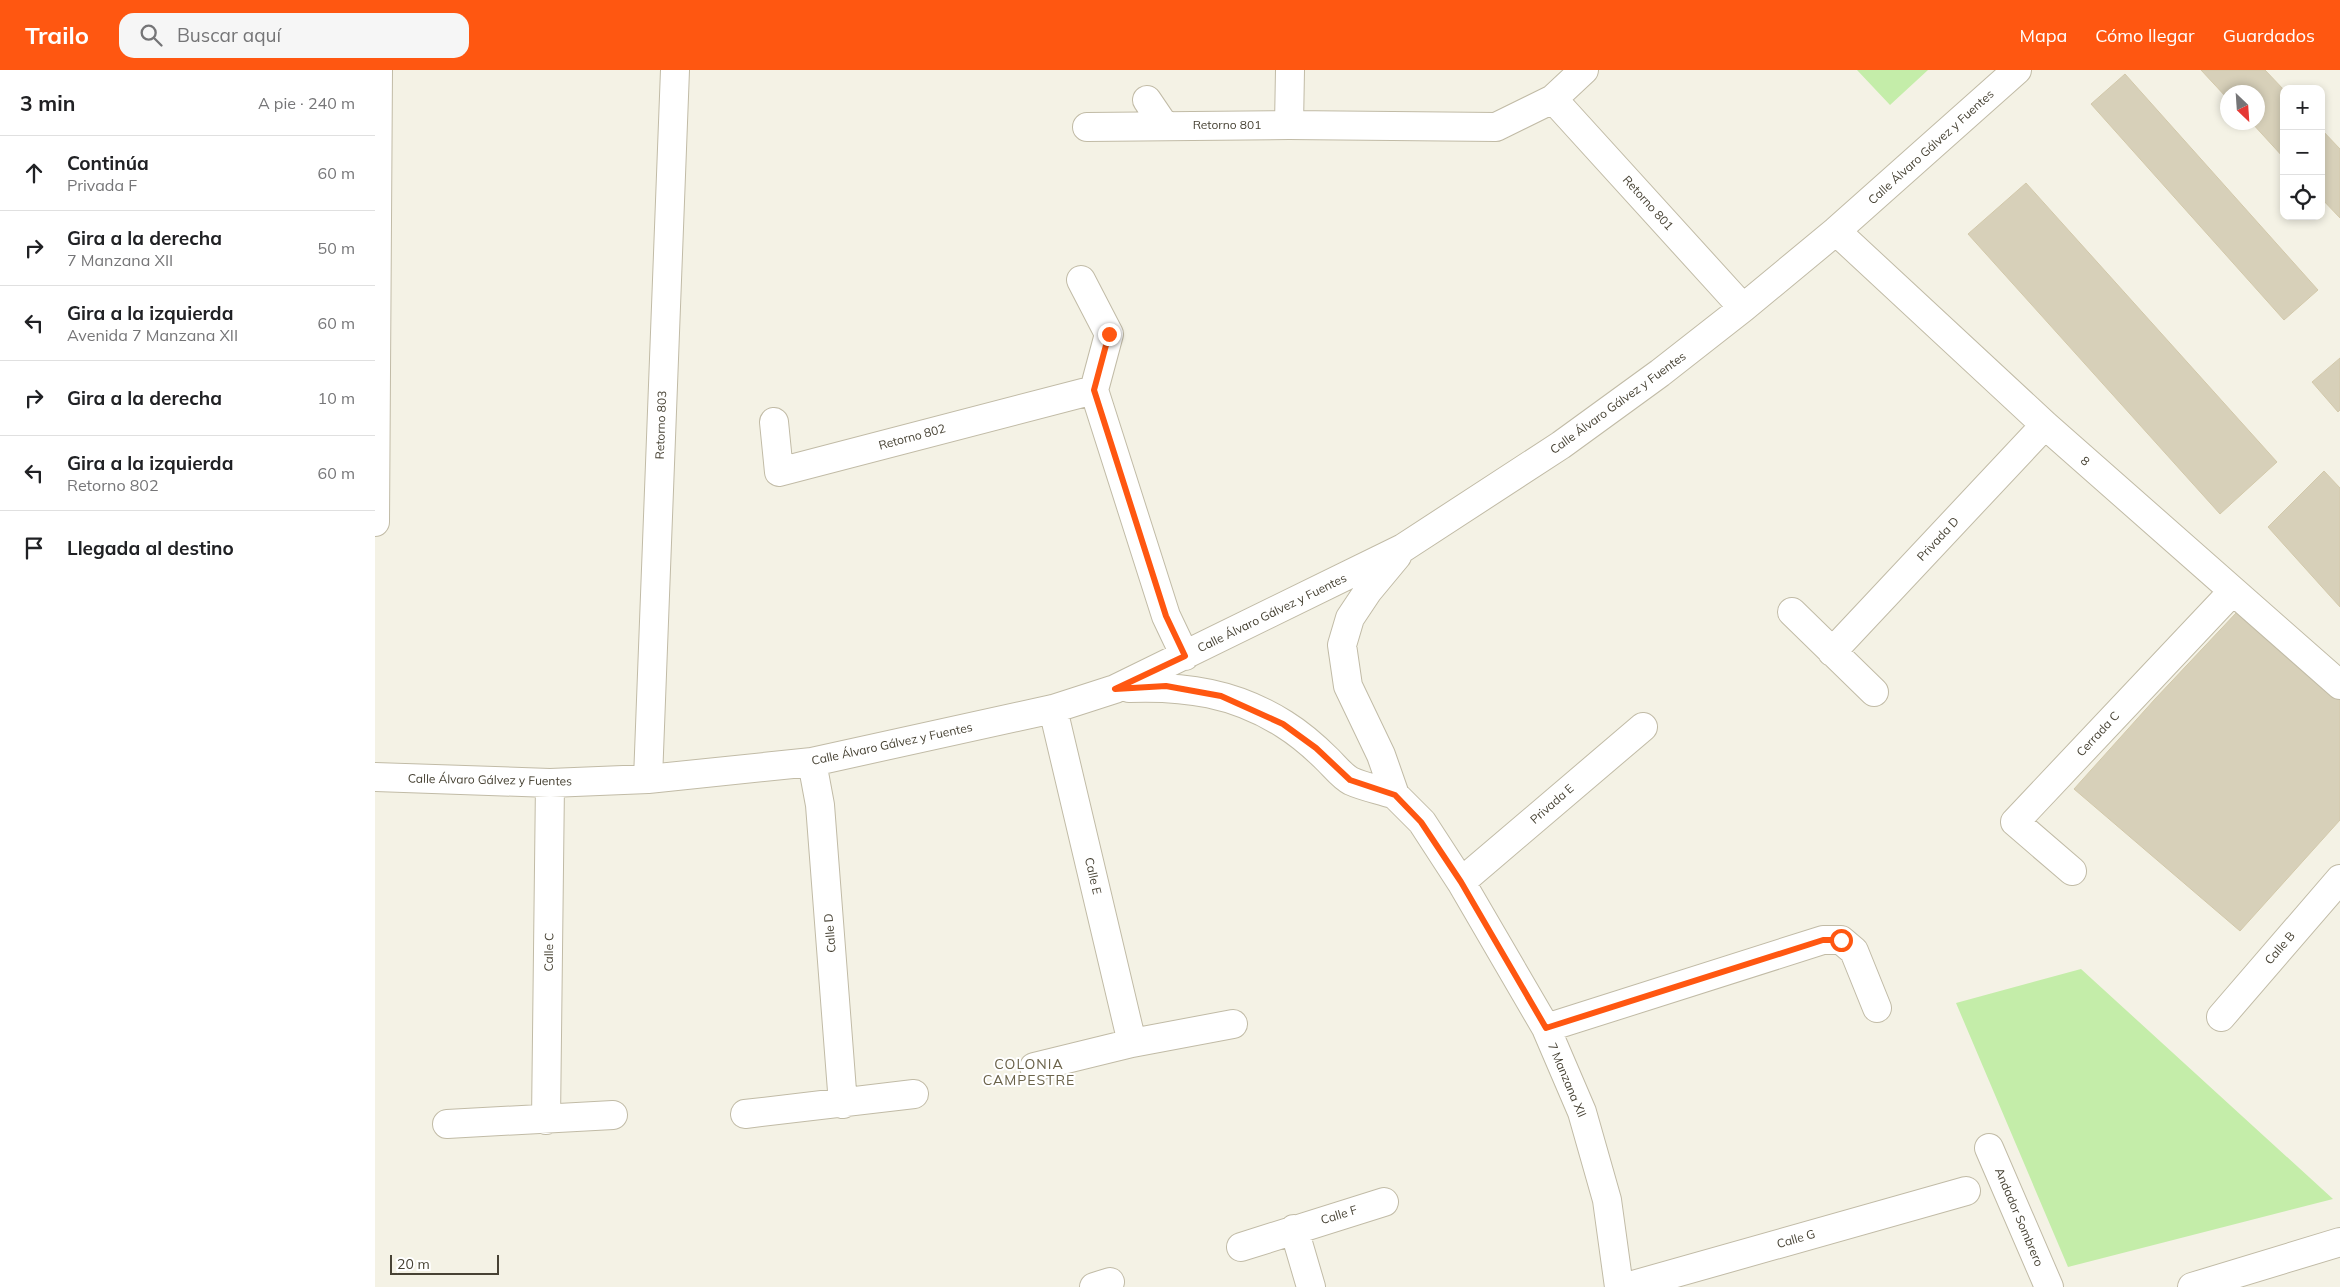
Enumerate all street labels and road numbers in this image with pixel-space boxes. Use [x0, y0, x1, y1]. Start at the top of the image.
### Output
street label: Calle Álvaro Gálvez y Fuentes [1865, 86, 1997, 207]
street label: Retorno 801 [1193, 117, 1261, 132]
street label: Retorno 801 [1620, 172, 1677, 233]
street label: Calle Álvaro Gálvez y Fuentes [1547, 348, 1689, 457]
street label: Retorno 803 [652, 390, 669, 460]
street label: Retorno 802 [877, 420, 947, 453]
street label: 8 [2078, 453, 2093, 469]
street label: Privada D [1913, 513, 1962, 564]
street label: Calle Álvaro Gálvez y Fuentes [1195, 570, 1349, 655]
street label: Cerrada C [2073, 708, 2122, 759]
street label: Calle Álvaro Gálvez y Fuentes [810, 719, 974, 768]
street label: Calle Álvaro Gálvez y Fuentes [408, 771, 572, 788]
street label: Privada E [1527, 781, 1577, 827]
street label: Calle E [1082, 856, 1105, 896]
street label: Calle D [820, 913, 839, 953]
street label: Calle B [2261, 928, 2298, 967]
street label: Calle C [541, 932, 556, 972]
street label: 7 Manzana XII [1545, 1040, 1590, 1119]
street label: Andador Sombrero [1992, 1165, 2047, 1269]
street label: Calle F [1319, 1202, 1359, 1227]
street label: Calle G [1775, 1226, 1817, 1251]

